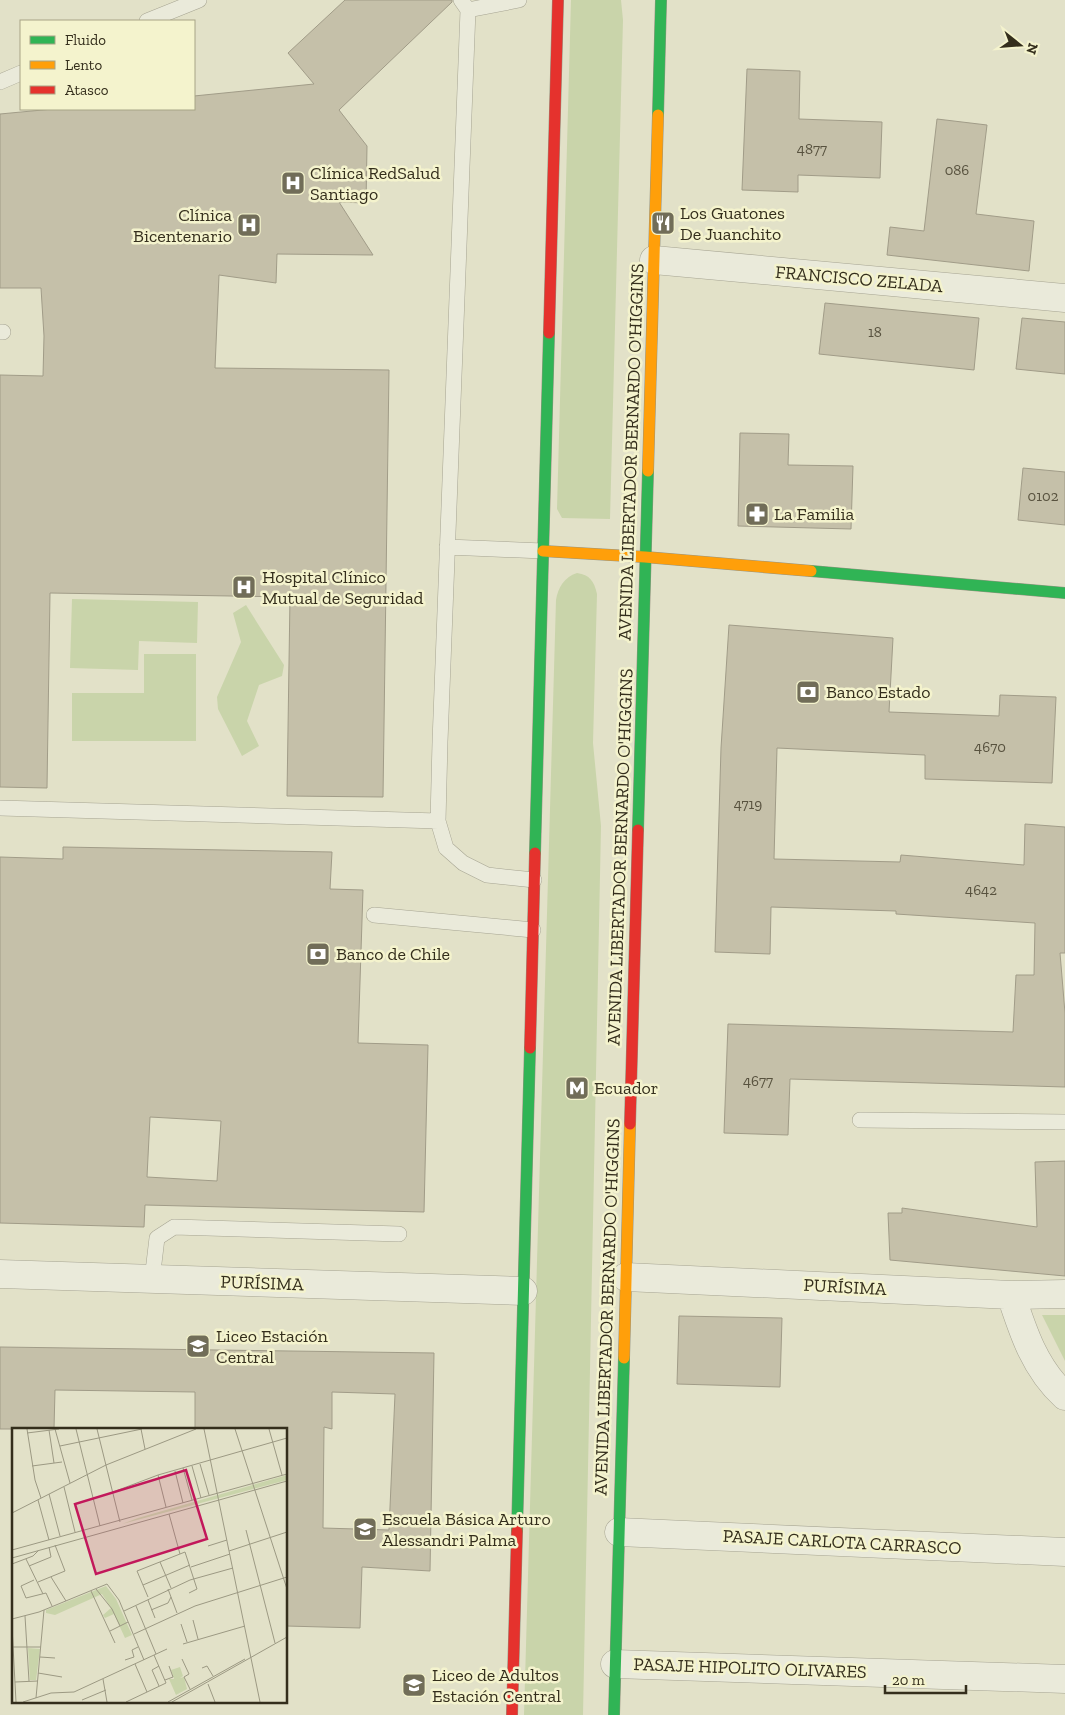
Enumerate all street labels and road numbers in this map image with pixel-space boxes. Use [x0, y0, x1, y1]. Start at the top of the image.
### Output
street label: FRANCISCO ZELADA [774, 261, 944, 297]
street label: AVENIDA LIBERTADOR BERNARDO O'HIGGINS [613, 263, 649, 641]
street label: AVENIDA LIBERTADOR BERNARDO O'HIGGINS [602, 668, 638, 1046]
street label: AVENIDA LIBERTADOR BERNARDO O'HIGGINS [589, 1118, 625, 1496]
street label: PURÍSIMA [220, 1271, 304, 1295]
street label: PURÍSIMA [803, 1274, 887, 1300]
street label: PASAJE CARLOTA CARRASCO [722, 1525, 962, 1559]
street label: PASAJE HIPOLITO OLIVARES [633, 1653, 867, 1683]

